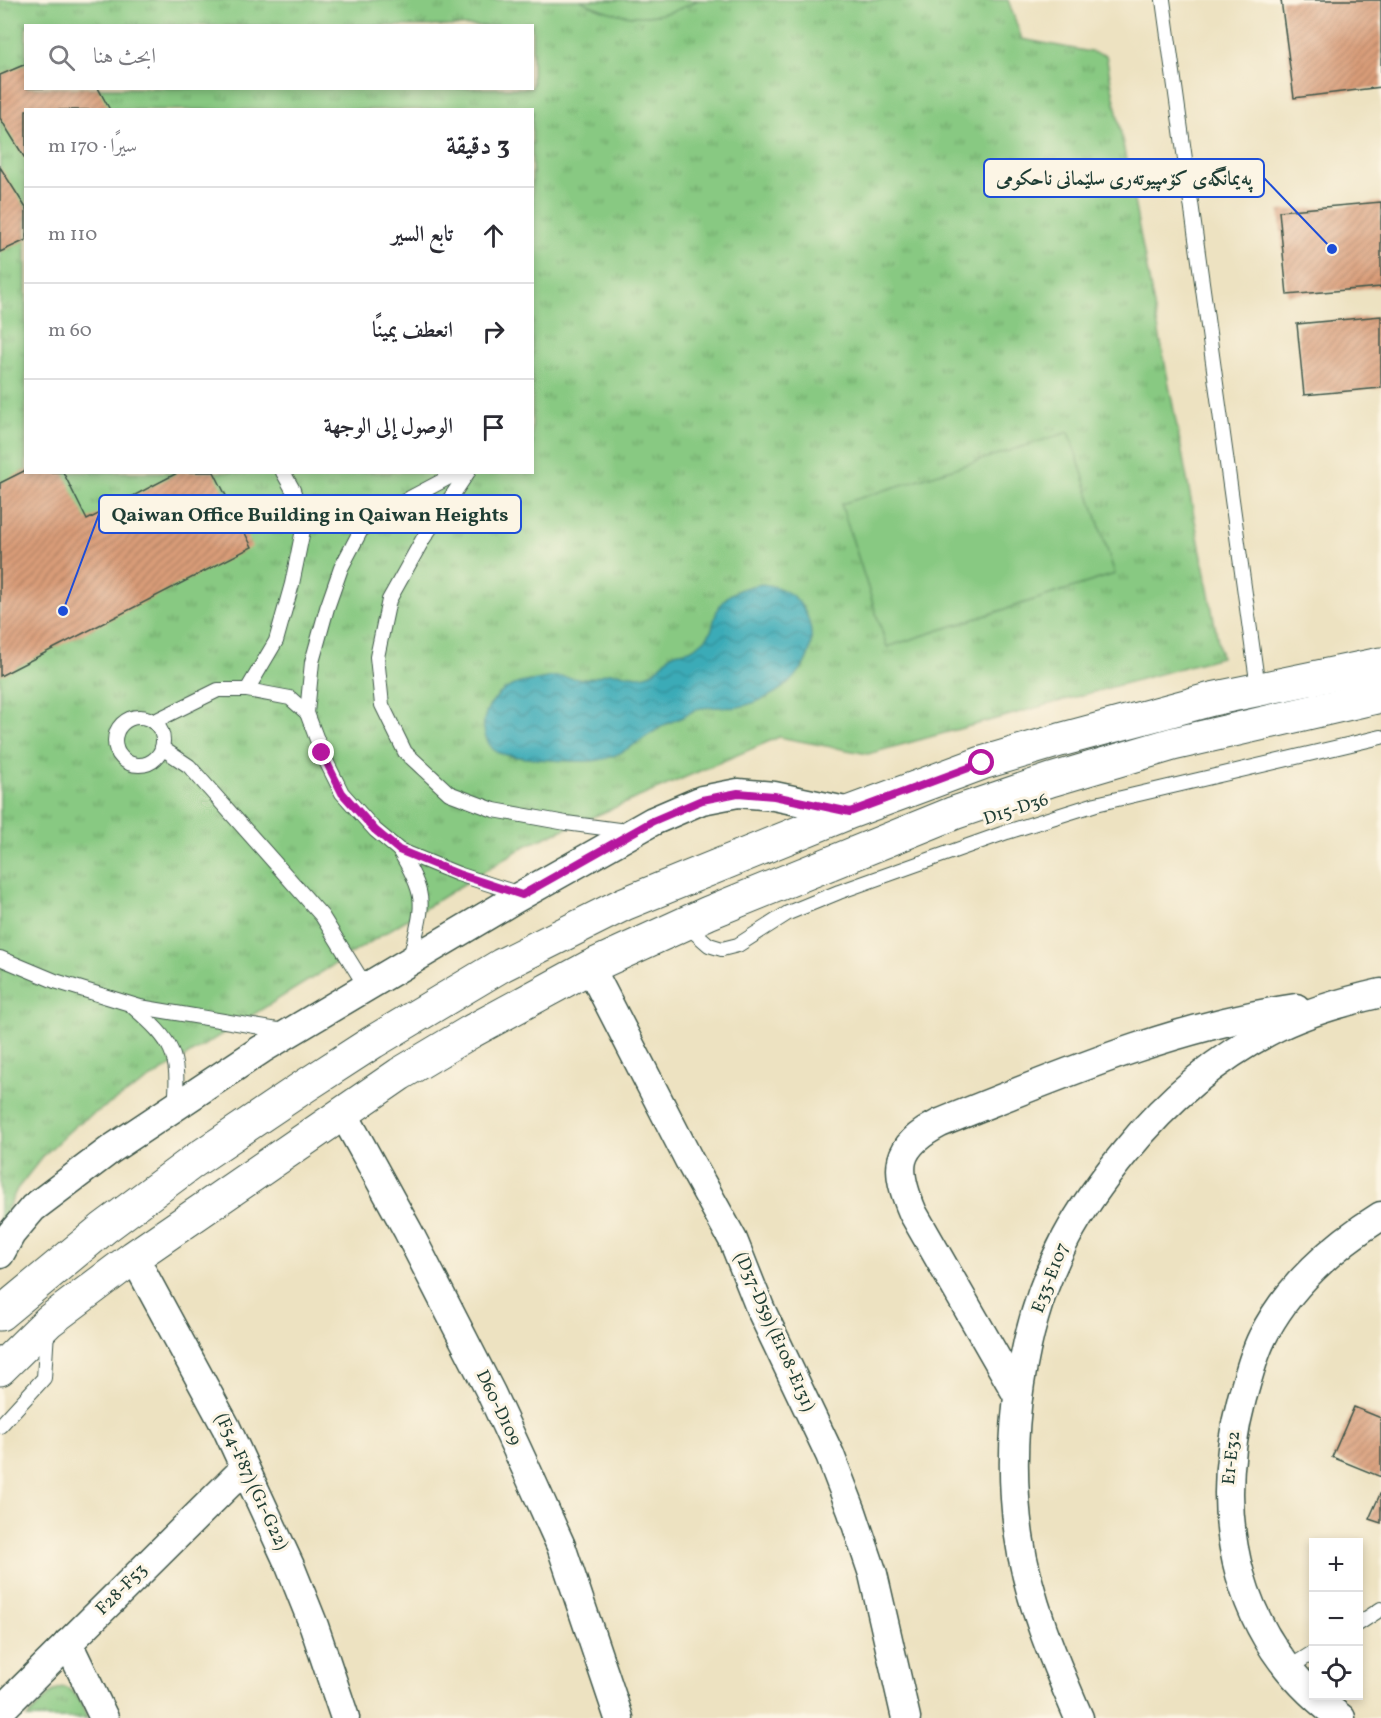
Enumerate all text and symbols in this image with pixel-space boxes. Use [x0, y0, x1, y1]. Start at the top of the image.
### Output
search box [24, 24, 534, 90]
icon: search [45, 41, 78, 74]
text: ابحث هنا [93, 42, 156, 73]
text: 3 دقيقة [446, 129, 510, 165]
text: سيرًا · 170 m [48, 133, 137, 161]
callout: پەیمانگەی کۆمپیوتەری سلێمانی ناحکومی [984, 159, 1264, 197]
text: پەیمانگەی کۆمپیوتەری سلێمانی ناحکومی [995, 166, 1253, 194]
icon: ahead [477, 219, 510, 252]
text: تابع السير [391, 220, 453, 251]
text: 110 m [48, 221, 97, 249]
icon: right [477, 315, 510, 348]
text: انعطف يمينًا [372, 316, 453, 347]
text: 60 m [48, 317, 92, 345]
icon: arrive [477, 411, 510, 444]
text: الوصول إلى الوجهة [324, 412, 453, 443]
callout: Qaiwan Office Building in Qaiwan Heights [99, 495, 521, 533]
text: Qaiwan Office Building in Qaiwan Heights [111, 502, 509, 530]
route end [308, 739, 334, 765]
route start [968, 749, 994, 775]
street label: D15-D36 [980, 788, 1052, 832]
street label: E33-E107 [1026, 1239, 1076, 1317]
street label: (D37-D59) (E108-E131) [728, 1249, 820, 1415]
street label: D60-D109 [469, 1366, 527, 1450]
street label: (F54-F87) (G1-G22) [208, 1410, 294, 1554]
street label: E1-E32 [1217, 1430, 1247, 1486]
map controls [1309, 1538, 1363, 1700]
button: + [1309, 1538, 1363, 1592]
street label: F28-F53 [91, 1559, 153, 1621]
button: − [1309, 1592, 1363, 1646]
button: locate [1309, 1646, 1363, 1700]

